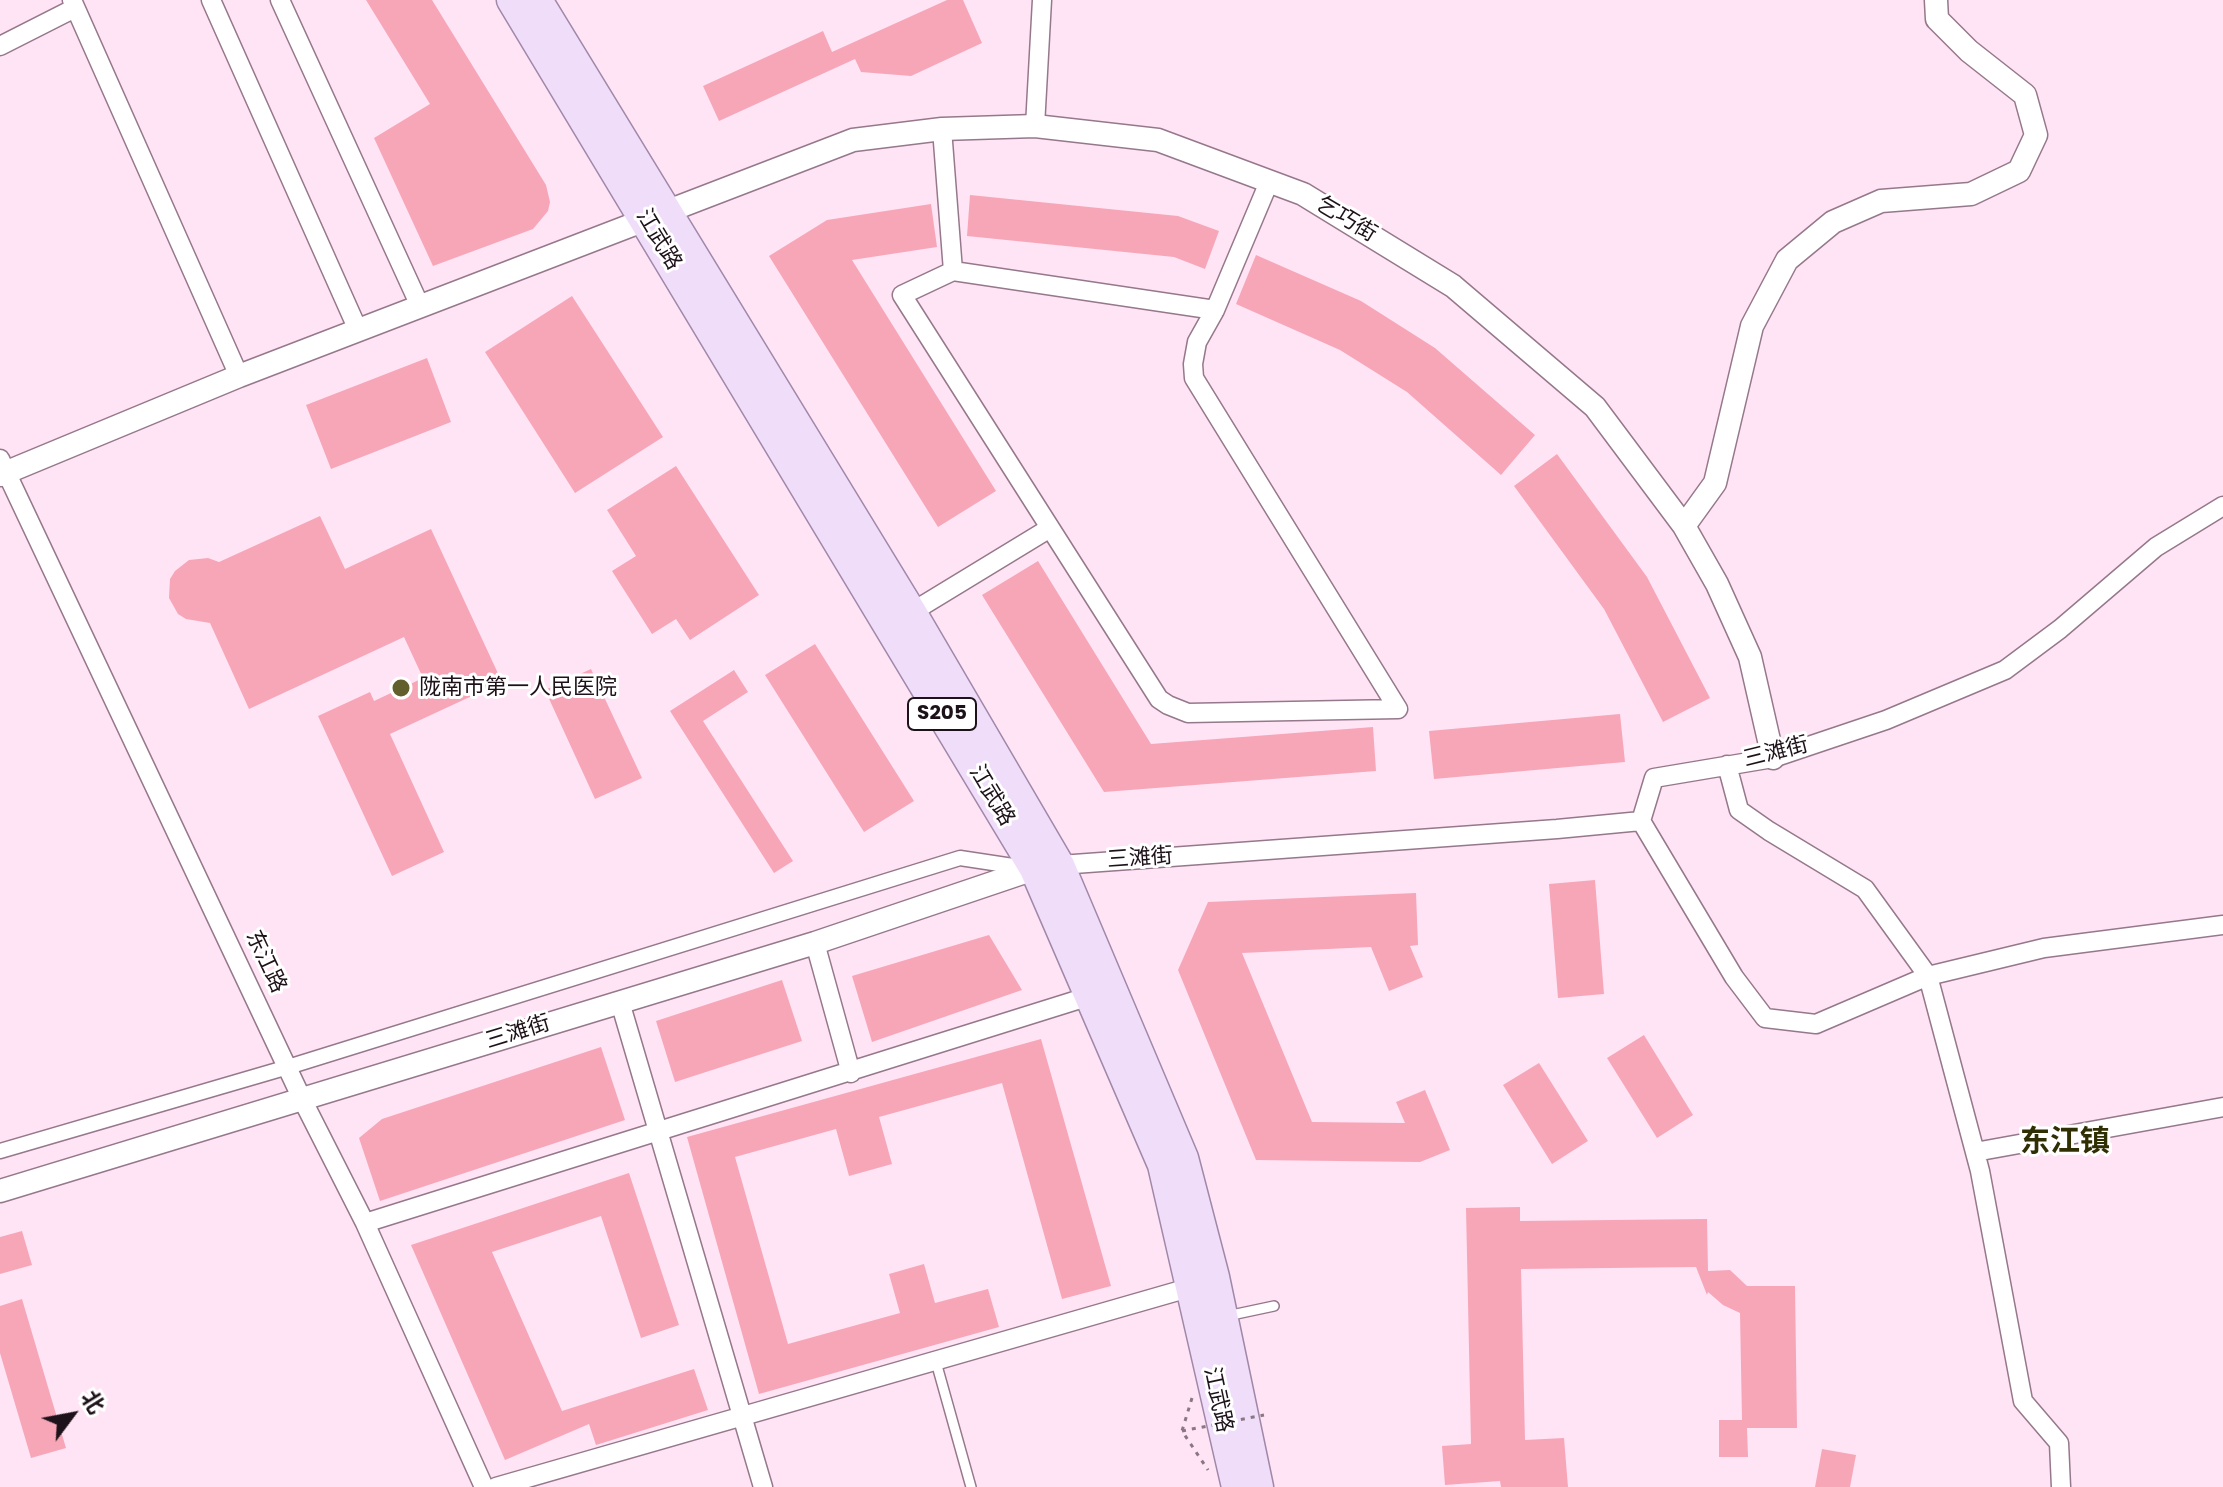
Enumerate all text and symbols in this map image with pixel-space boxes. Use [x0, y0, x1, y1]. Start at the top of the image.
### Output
street label: 乞巧街 [1311, 192, 1381, 248]
street label: 江武路 [630, 205, 686, 275]
place label: 陇南市第一人民医院 [419, 675, 617, 701]
marker: 陇南市第一人民医院 [390, 677, 412, 699]
road number: S205 [908, 698, 976, 730]
street label: 三滩街 [1741, 732, 1811, 774]
street label: 江武路 [963, 761, 1019, 831]
street label: 三滩街 [1106, 844, 1174, 874]
street label: 东江路 [239, 927, 291, 997]
street label: 三滩街 [483, 1011, 553, 1055]
district label: 东江镇 [2020, 1125, 2110, 1161]
street label: 江武路 [1197, 1365, 1237, 1435]
north arrow [32, 1375, 112, 1455]
text: 北 [74, 1384, 112, 1420]

